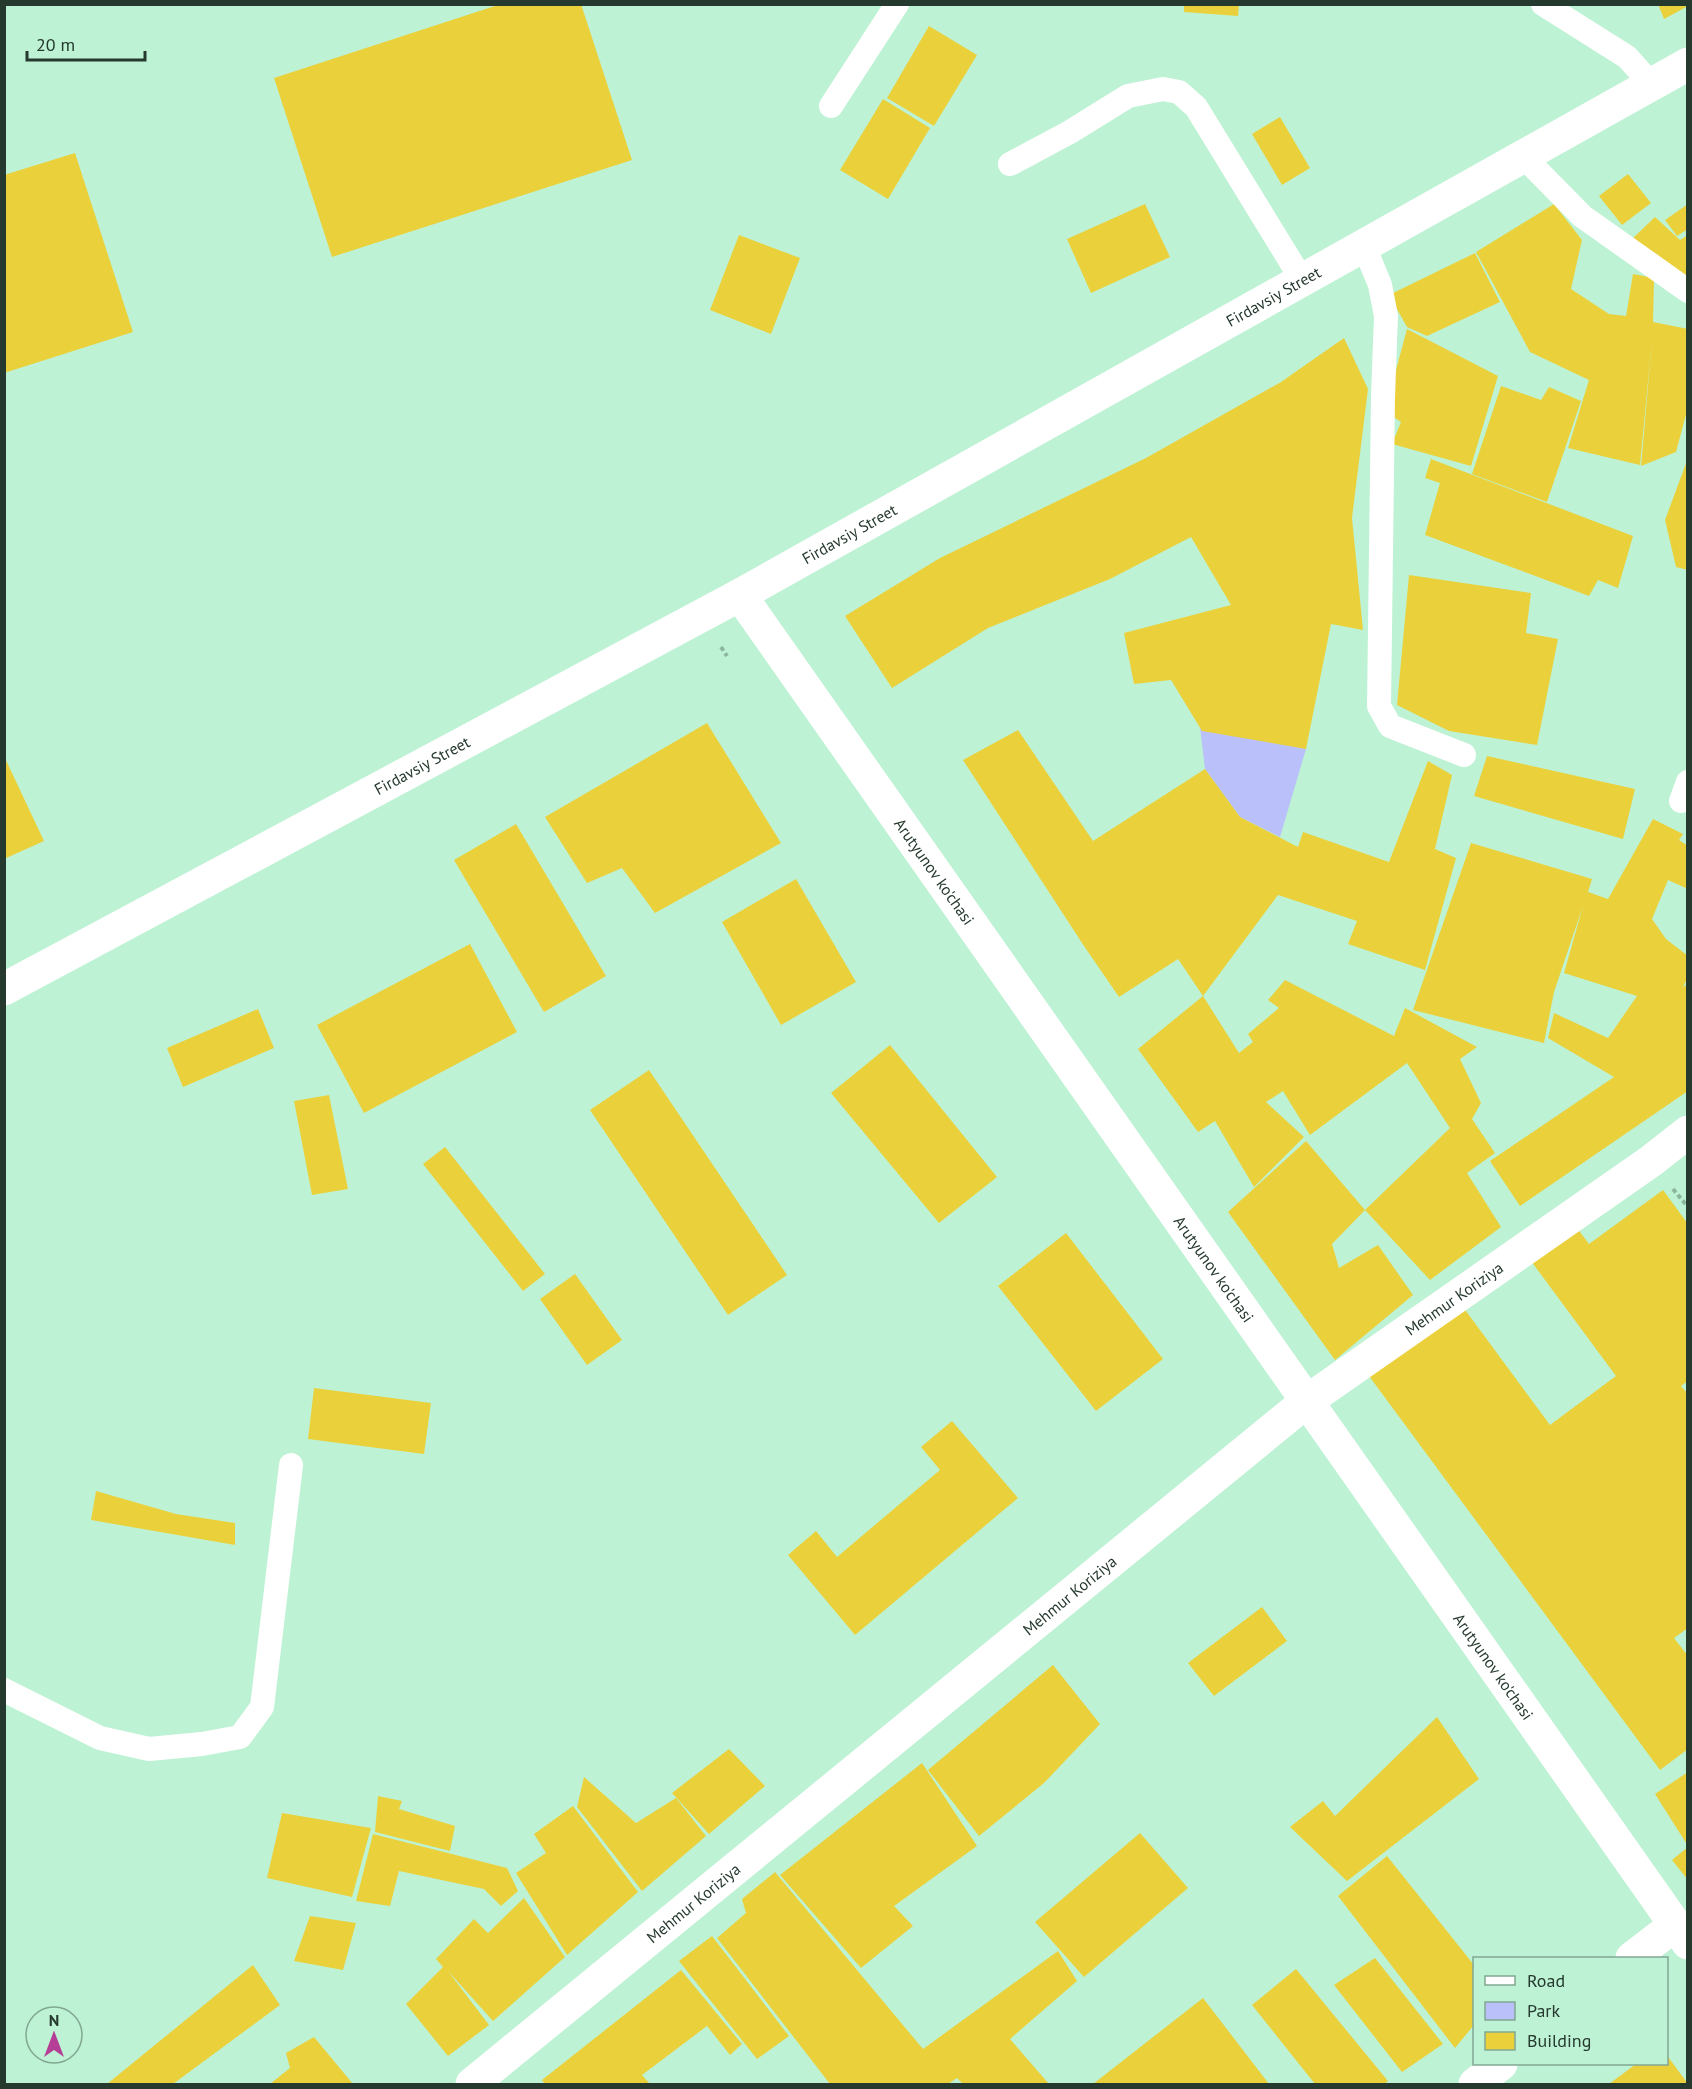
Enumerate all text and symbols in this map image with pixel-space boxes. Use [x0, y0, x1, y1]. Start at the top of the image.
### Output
scale bar [27, 24, 146, 62]
text: 20 m [36, 33, 75, 56]
street label: Firdavsiy Street [1222, 262, 1325, 331]
street label: Firdavsiy Street [798, 499, 901, 568]
street label: Firdavsiy Street [371, 731, 474, 799]
street label: Arutyunov ko'chasi [890, 814, 979, 929]
street label: Arutyunov ko'chasi [1170, 1212, 1258, 1326]
street label: Mehmur Koriziya [1401, 1257, 1507, 1340]
street label: Mehmur Koriziya [1019, 1551, 1120, 1639]
street label: Arutyunov ko'chasi [1449, 1609, 1538, 1724]
street label: Mehmur Koriziya [642, 1859, 744, 1947]
legend [1473, 1957, 1668, 2065]
text: Road [1527, 1969, 1565, 1992]
text: Park [1527, 1999, 1560, 2022]
north arrow [24, 2005, 84, 2065]
text: N [49, 2010, 59, 2030]
text: Building [1527, 2029, 1591, 2052]

